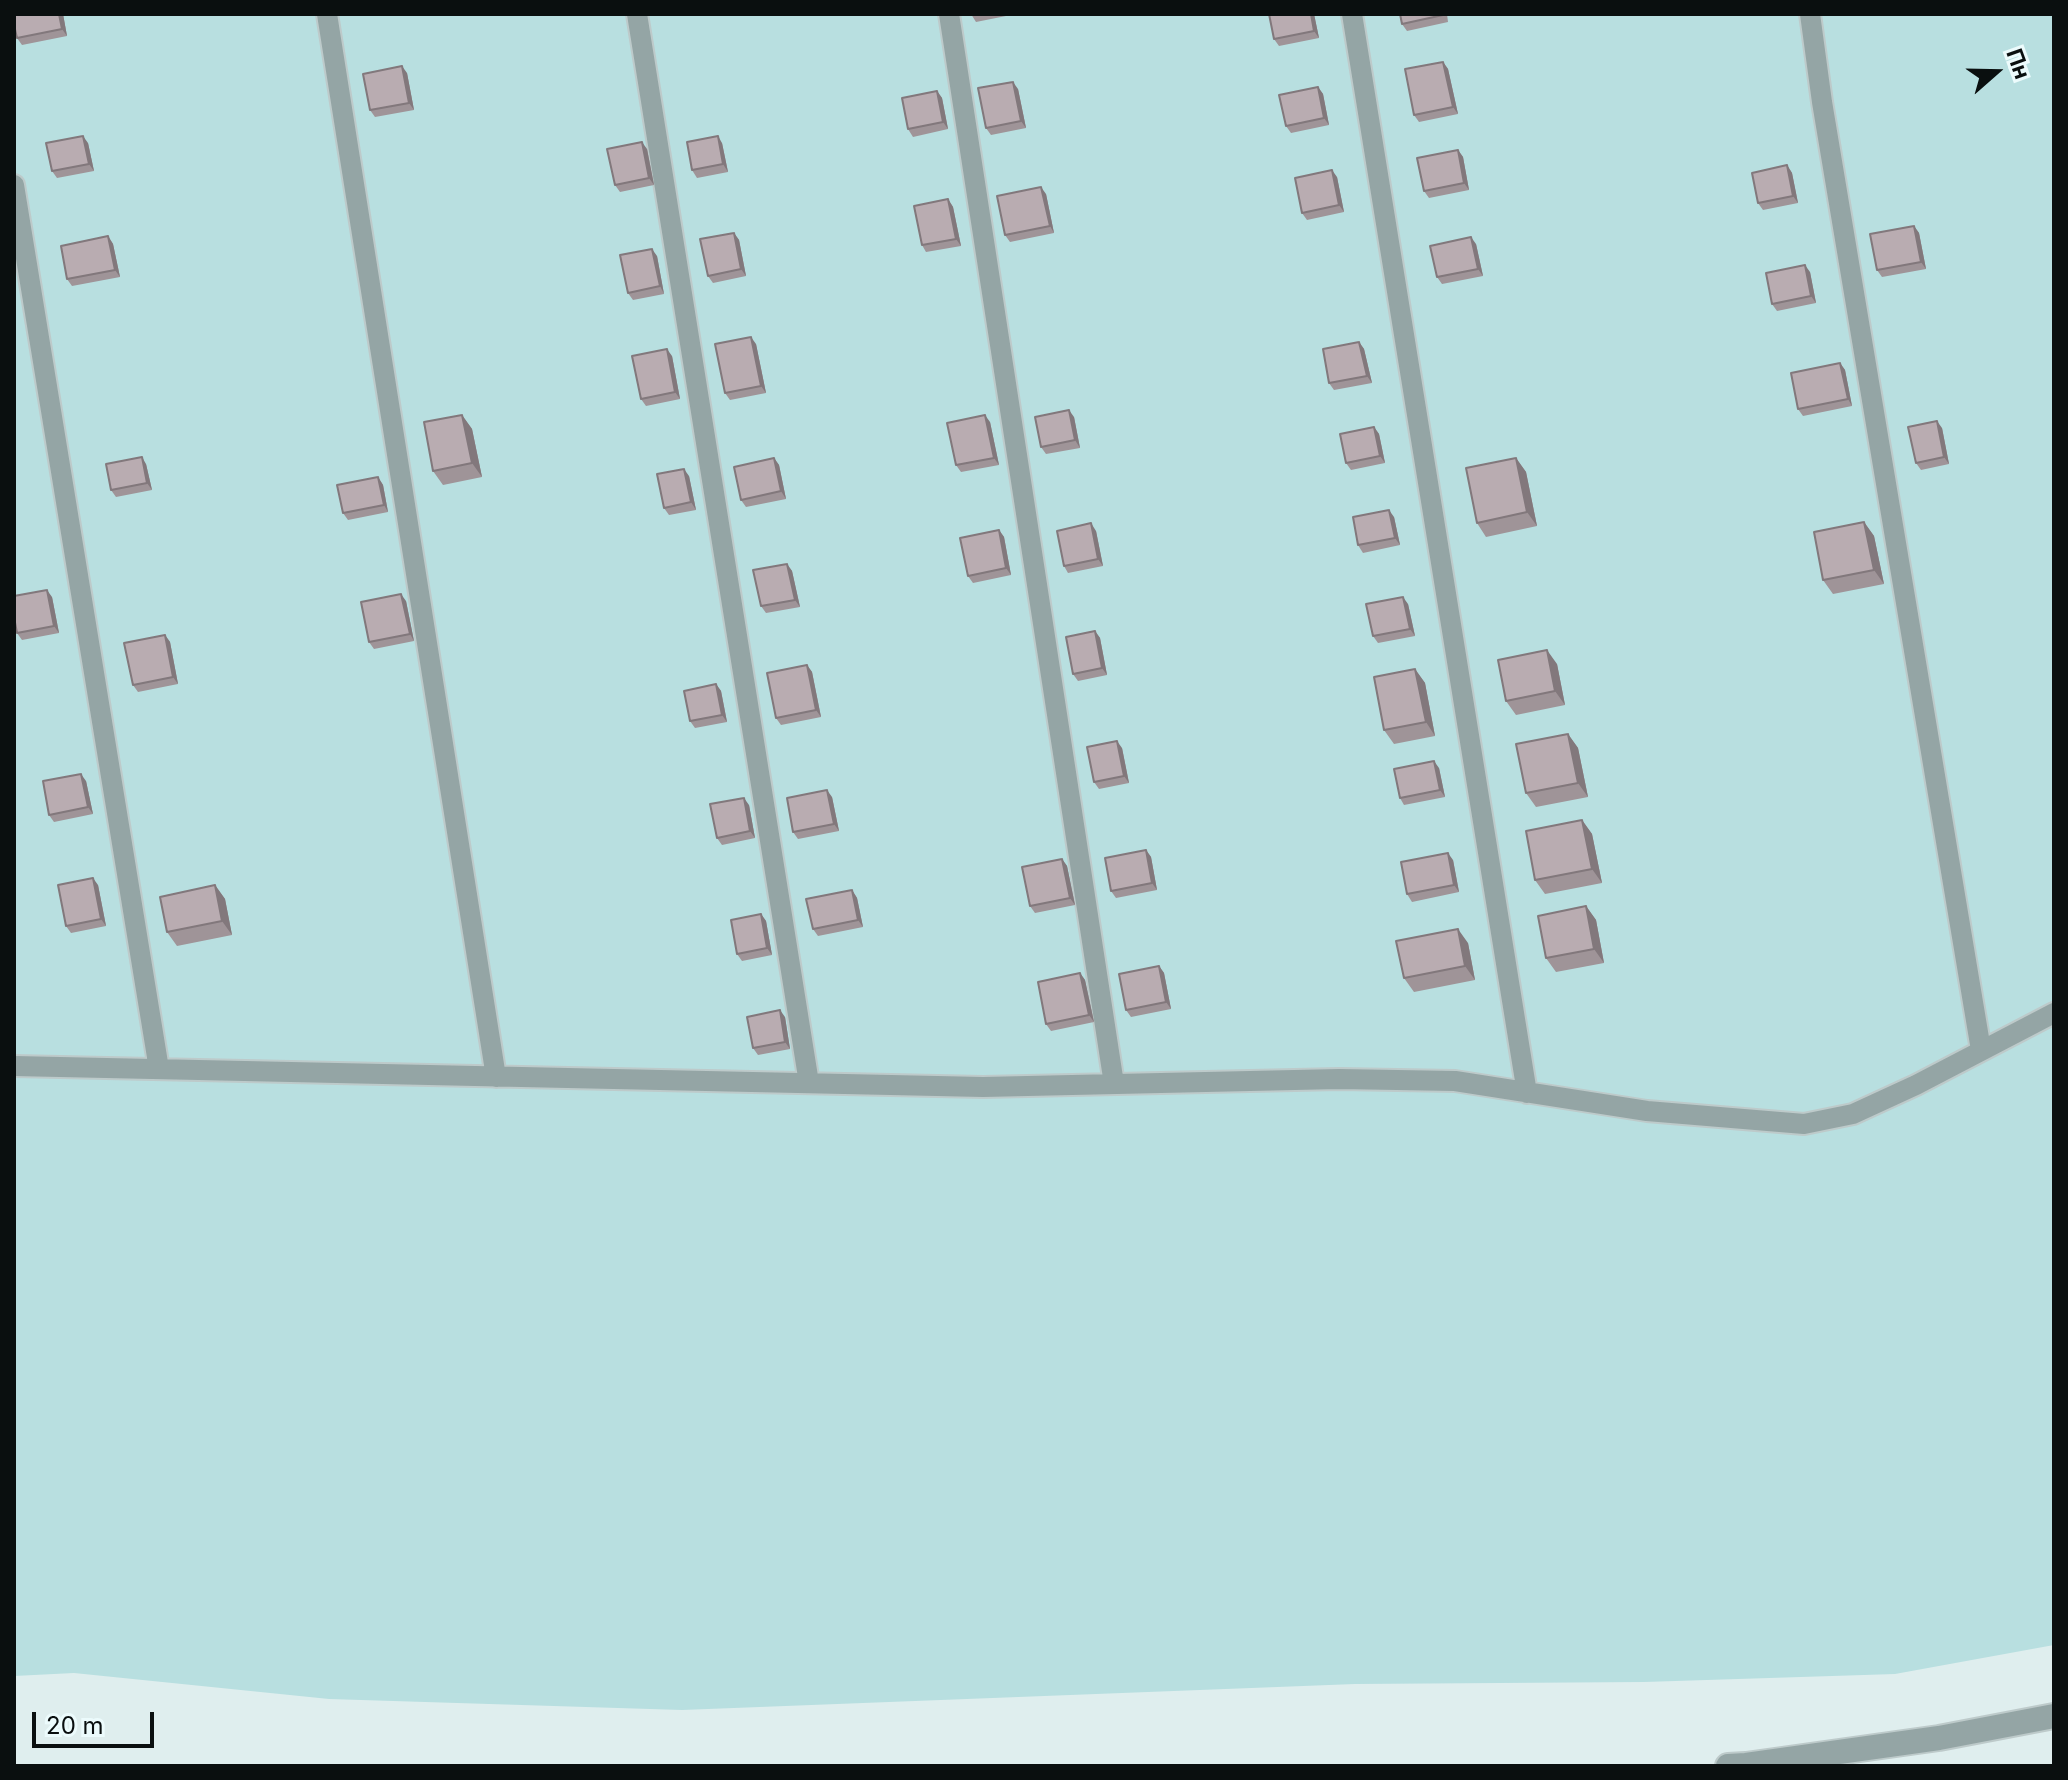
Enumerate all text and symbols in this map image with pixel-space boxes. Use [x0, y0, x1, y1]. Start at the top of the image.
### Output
north arrow [1956, 32, 2036, 112]
text: Пн [2001, 45, 2036, 82]
scale bar [36, 1696, 158, 1746]
text: 20 m [46, 1711, 104, 1740]

